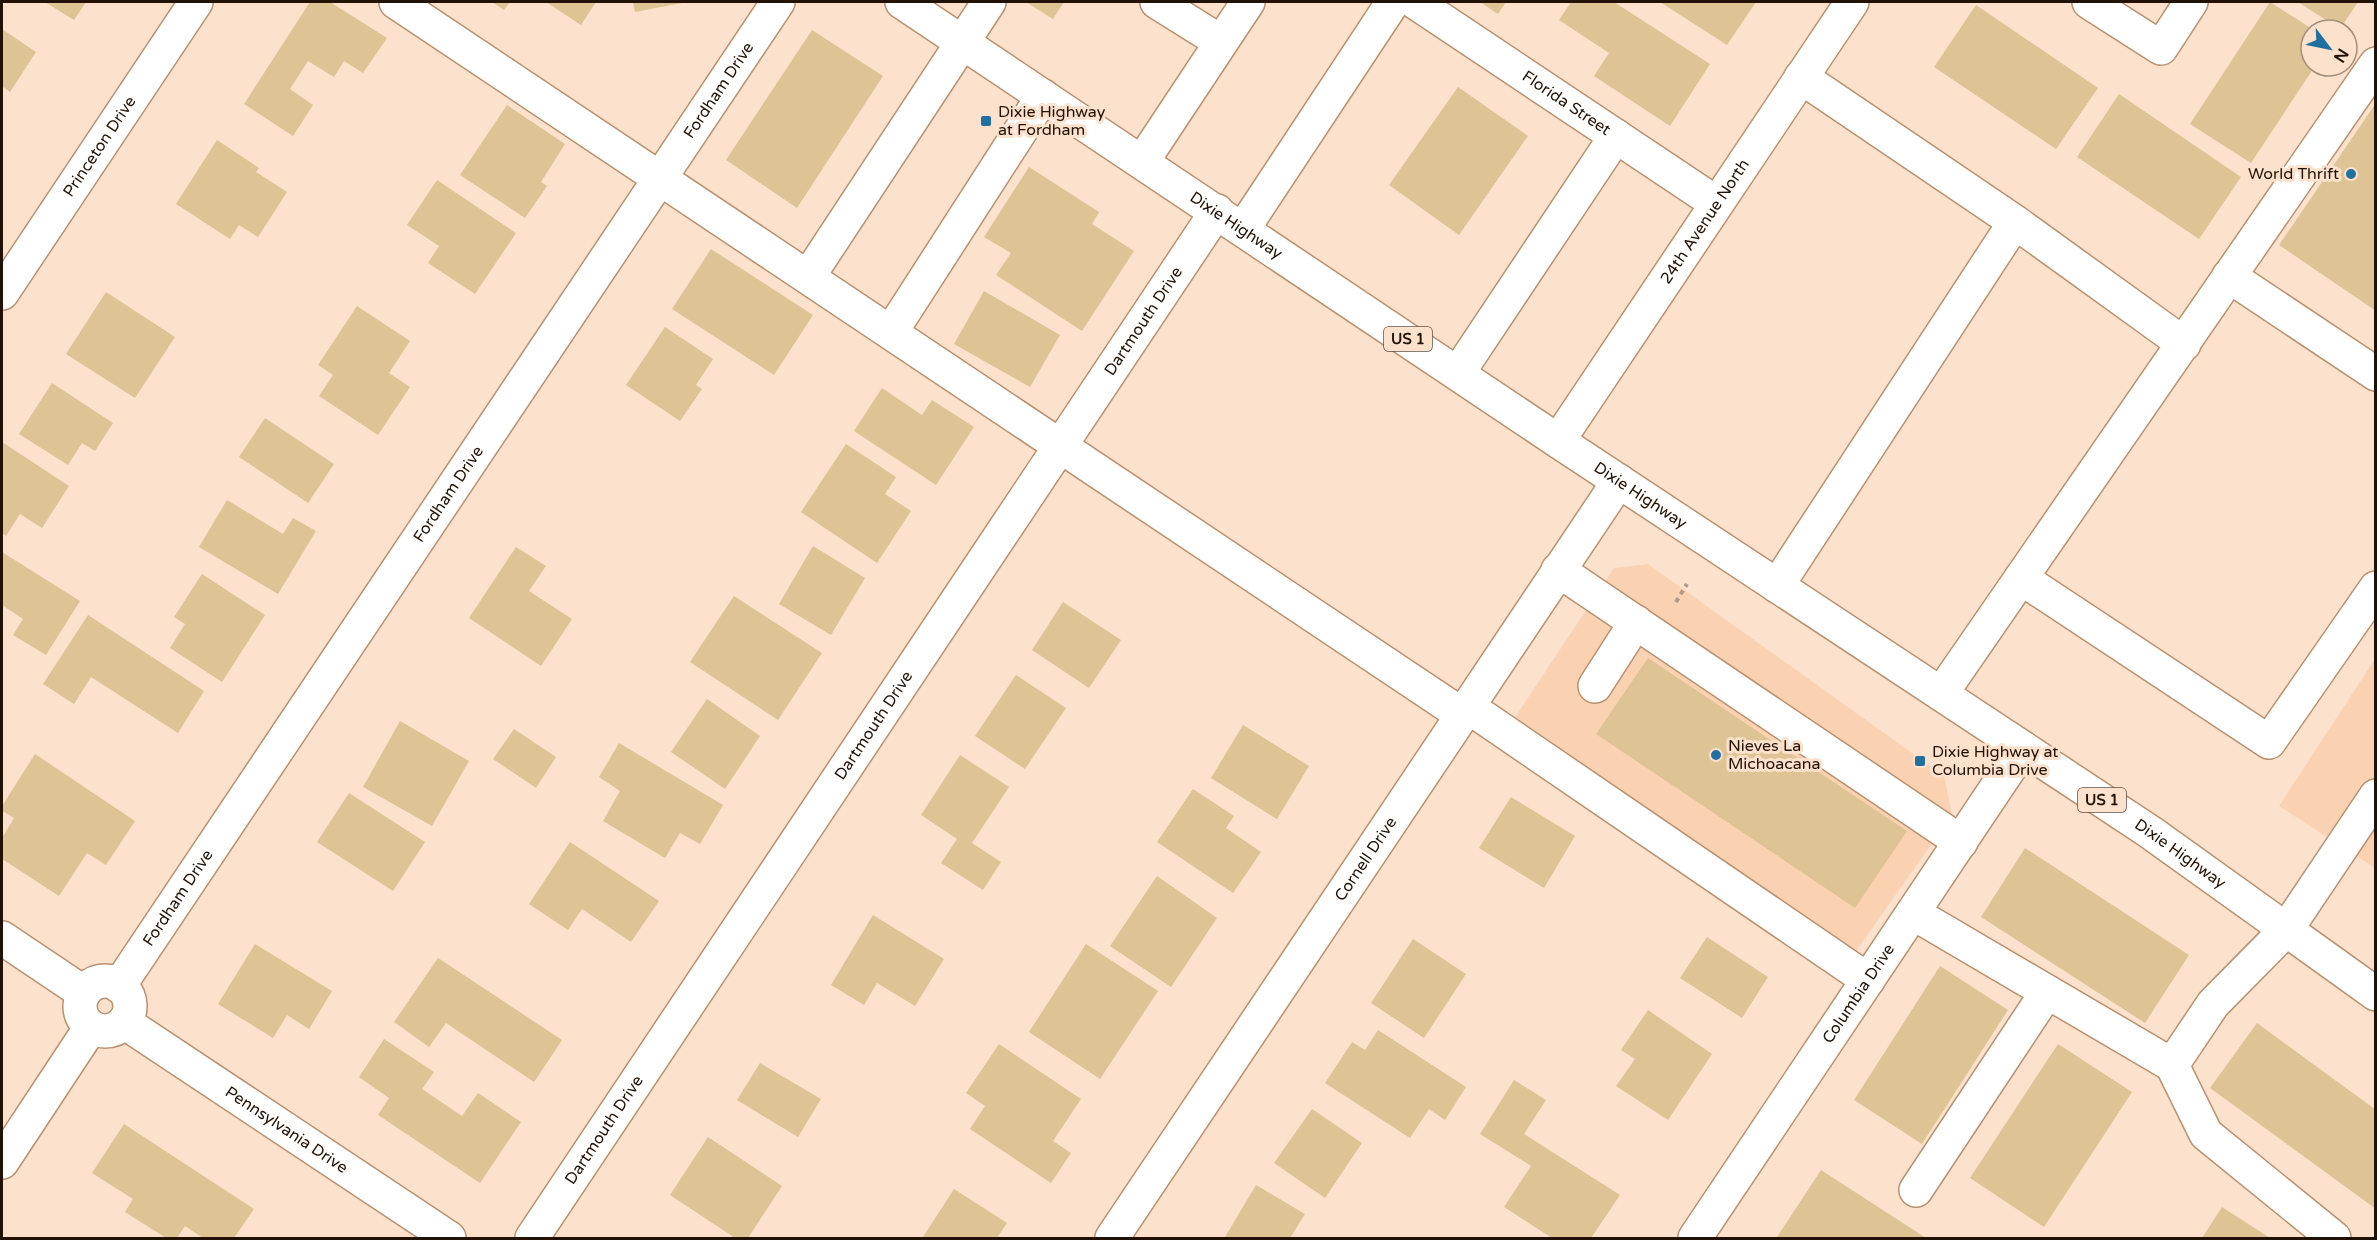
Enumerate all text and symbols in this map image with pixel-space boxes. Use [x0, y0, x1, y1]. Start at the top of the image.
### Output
north arrow [2299, 18, 2359, 78]
street label: Fordham Drive [679, 38, 758, 142]
text: N [2329, 45, 2353, 66]
street label: Florida Street [1518, 66, 1615, 140]
street label: Princeton Drive [59, 92, 140, 201]
place label: Dixie Highway at Fordham [998, 102, 1106, 140]
marker: Dixie Highway at Fordham [979, 114, 993, 128]
street label: 24th Avenue North [1656, 155, 1754, 288]
place label: World Thrift [2248, 164, 2339, 184]
marker: World Thrift [2344, 167, 2358, 181]
street label: Dixie Highway [1186, 187, 1287, 264]
street label: Dartmouth Drive [1100, 263, 1187, 380]
road number: US 1 [1384, 327, 1432, 351]
street label: Fordham Drive [409, 442, 488, 546]
street label: Dixie Highway [1590, 457, 1691, 534]
street label: Dartmouth Drive [830, 667, 917, 784]
place label: Nieves La Michoacana [1728, 736, 1821, 774]
place label: Dixie Highway at Columbia Drive [1932, 742, 2058, 780]
marker: Nieves La Michoacana [1709, 748, 1723, 762]
marker: Dixie Highway at Columbia Drive [1913, 754, 1927, 768]
road number: US 1 [2078, 788, 2126, 812]
street label: Cornell Drive [1330, 813, 1401, 905]
street label: Dixie Highway [2131, 815, 2230, 893]
street label: Fordham Drive [139, 846, 217, 950]
street label: Columbia Drive [1818, 940, 1899, 1047]
street label: Dartmouth Drive [561, 1072, 648, 1188]
street label: Pennsylvania Drive [221, 1082, 351, 1178]

